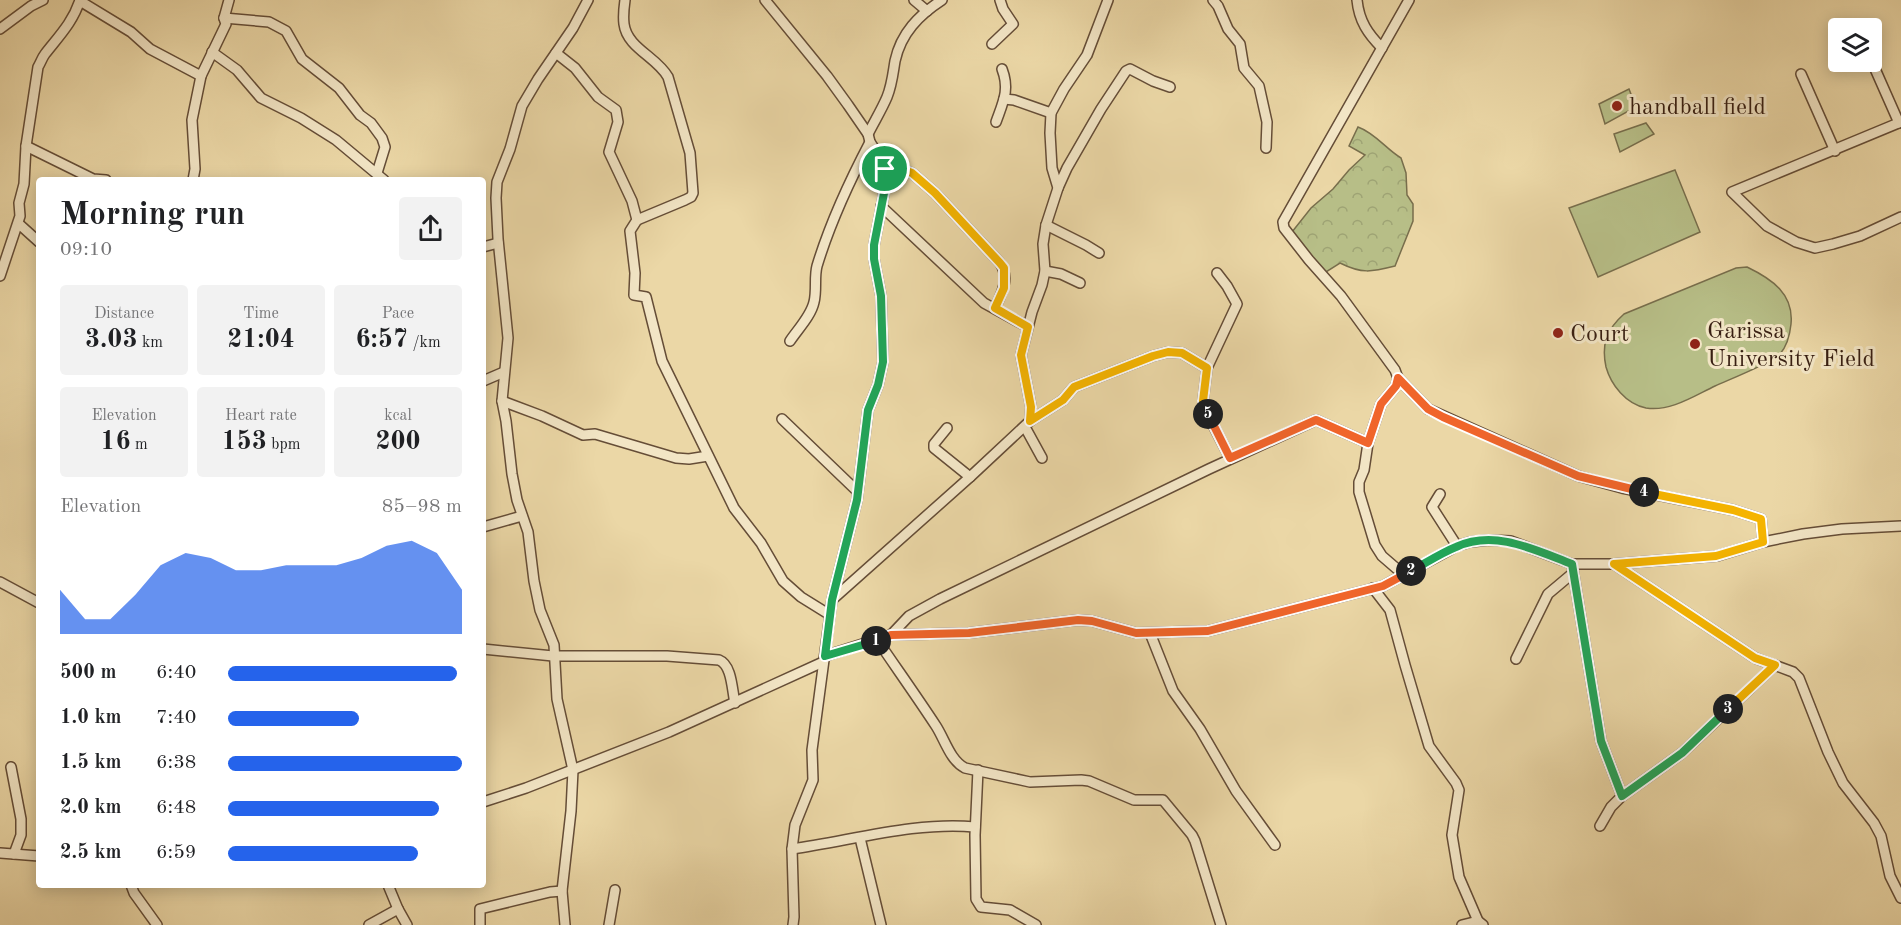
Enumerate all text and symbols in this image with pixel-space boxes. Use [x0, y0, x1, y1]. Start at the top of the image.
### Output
map controls [1828, 18, 1882, 72]
button: layers [1828, 18, 1882, 72]
place label: handball field [1629, 96, 1766, 120]
marker: handball field [1610, 99, 1624, 113]
pin [859, 143, 910, 194]
icon: arrive [868, 152, 901, 185]
button: share [399, 197, 462, 260]
text: Morning run [60, 199, 245, 232]
text: 09:10 [60, 240, 112, 260]
text: Distance [94, 306, 154, 322]
text: Time [243, 306, 279, 322]
text: Pace [382, 306, 414, 322]
place label: Garissa University Field [1707, 320, 1875, 372]
place label: Court [1570, 323, 1629, 347]
marker: Court [1551, 326, 1565, 340]
text: 3.03 [85, 327, 138, 353]
text: 21:04 [227, 327, 295, 353]
text: 6:57 [355, 327, 408, 353]
text: km [138, 335, 163, 351]
text: /km [408, 335, 441, 351]
marker: Garissa University Field [1688, 337, 1702, 351]
pin: 5 [1193, 399, 1223, 429]
text: 5 [1203, 406, 1213, 422]
text: Elevation [91, 408, 157, 424]
text: Heart rate [225, 408, 297, 424]
text: kcal [384, 408, 412, 424]
text: 16 [100, 429, 130, 455]
text: 153 [222, 429, 267, 455]
text: 200 [375, 429, 421, 455]
text: m [130, 437, 148, 453]
text: bpm [267, 437, 300, 453]
pin: 4 [1629, 477, 1659, 507]
text: 4 [1639, 484, 1649, 500]
text: Elevation [60, 497, 141, 517]
text: 85–98 m [382, 497, 462, 517]
pin: 2 [1396, 556, 1426, 586]
text: 2 [1406, 563, 1416, 579]
pin: 1 [861, 626, 891, 656]
text: 1 [871, 633, 881, 649]
text: 500 m [60, 663, 116, 683]
text: 6:40 [156, 663, 196, 683]
pin: 3 [1713, 694, 1743, 724]
text: 3 [1723, 701, 1733, 717]
text: 1.0 km [60, 708, 122, 728]
text: 7:40 [156, 708, 196, 728]
text: 1.5 km [60, 753, 122, 773]
text: 6:38 [156, 753, 196, 773]
text: 2.0 km [60, 798, 122, 818]
text: 6:48 [156, 798, 196, 818]
text: 2.5 km [60, 843, 122, 863]
text: 6:59 [156, 843, 196, 863]

